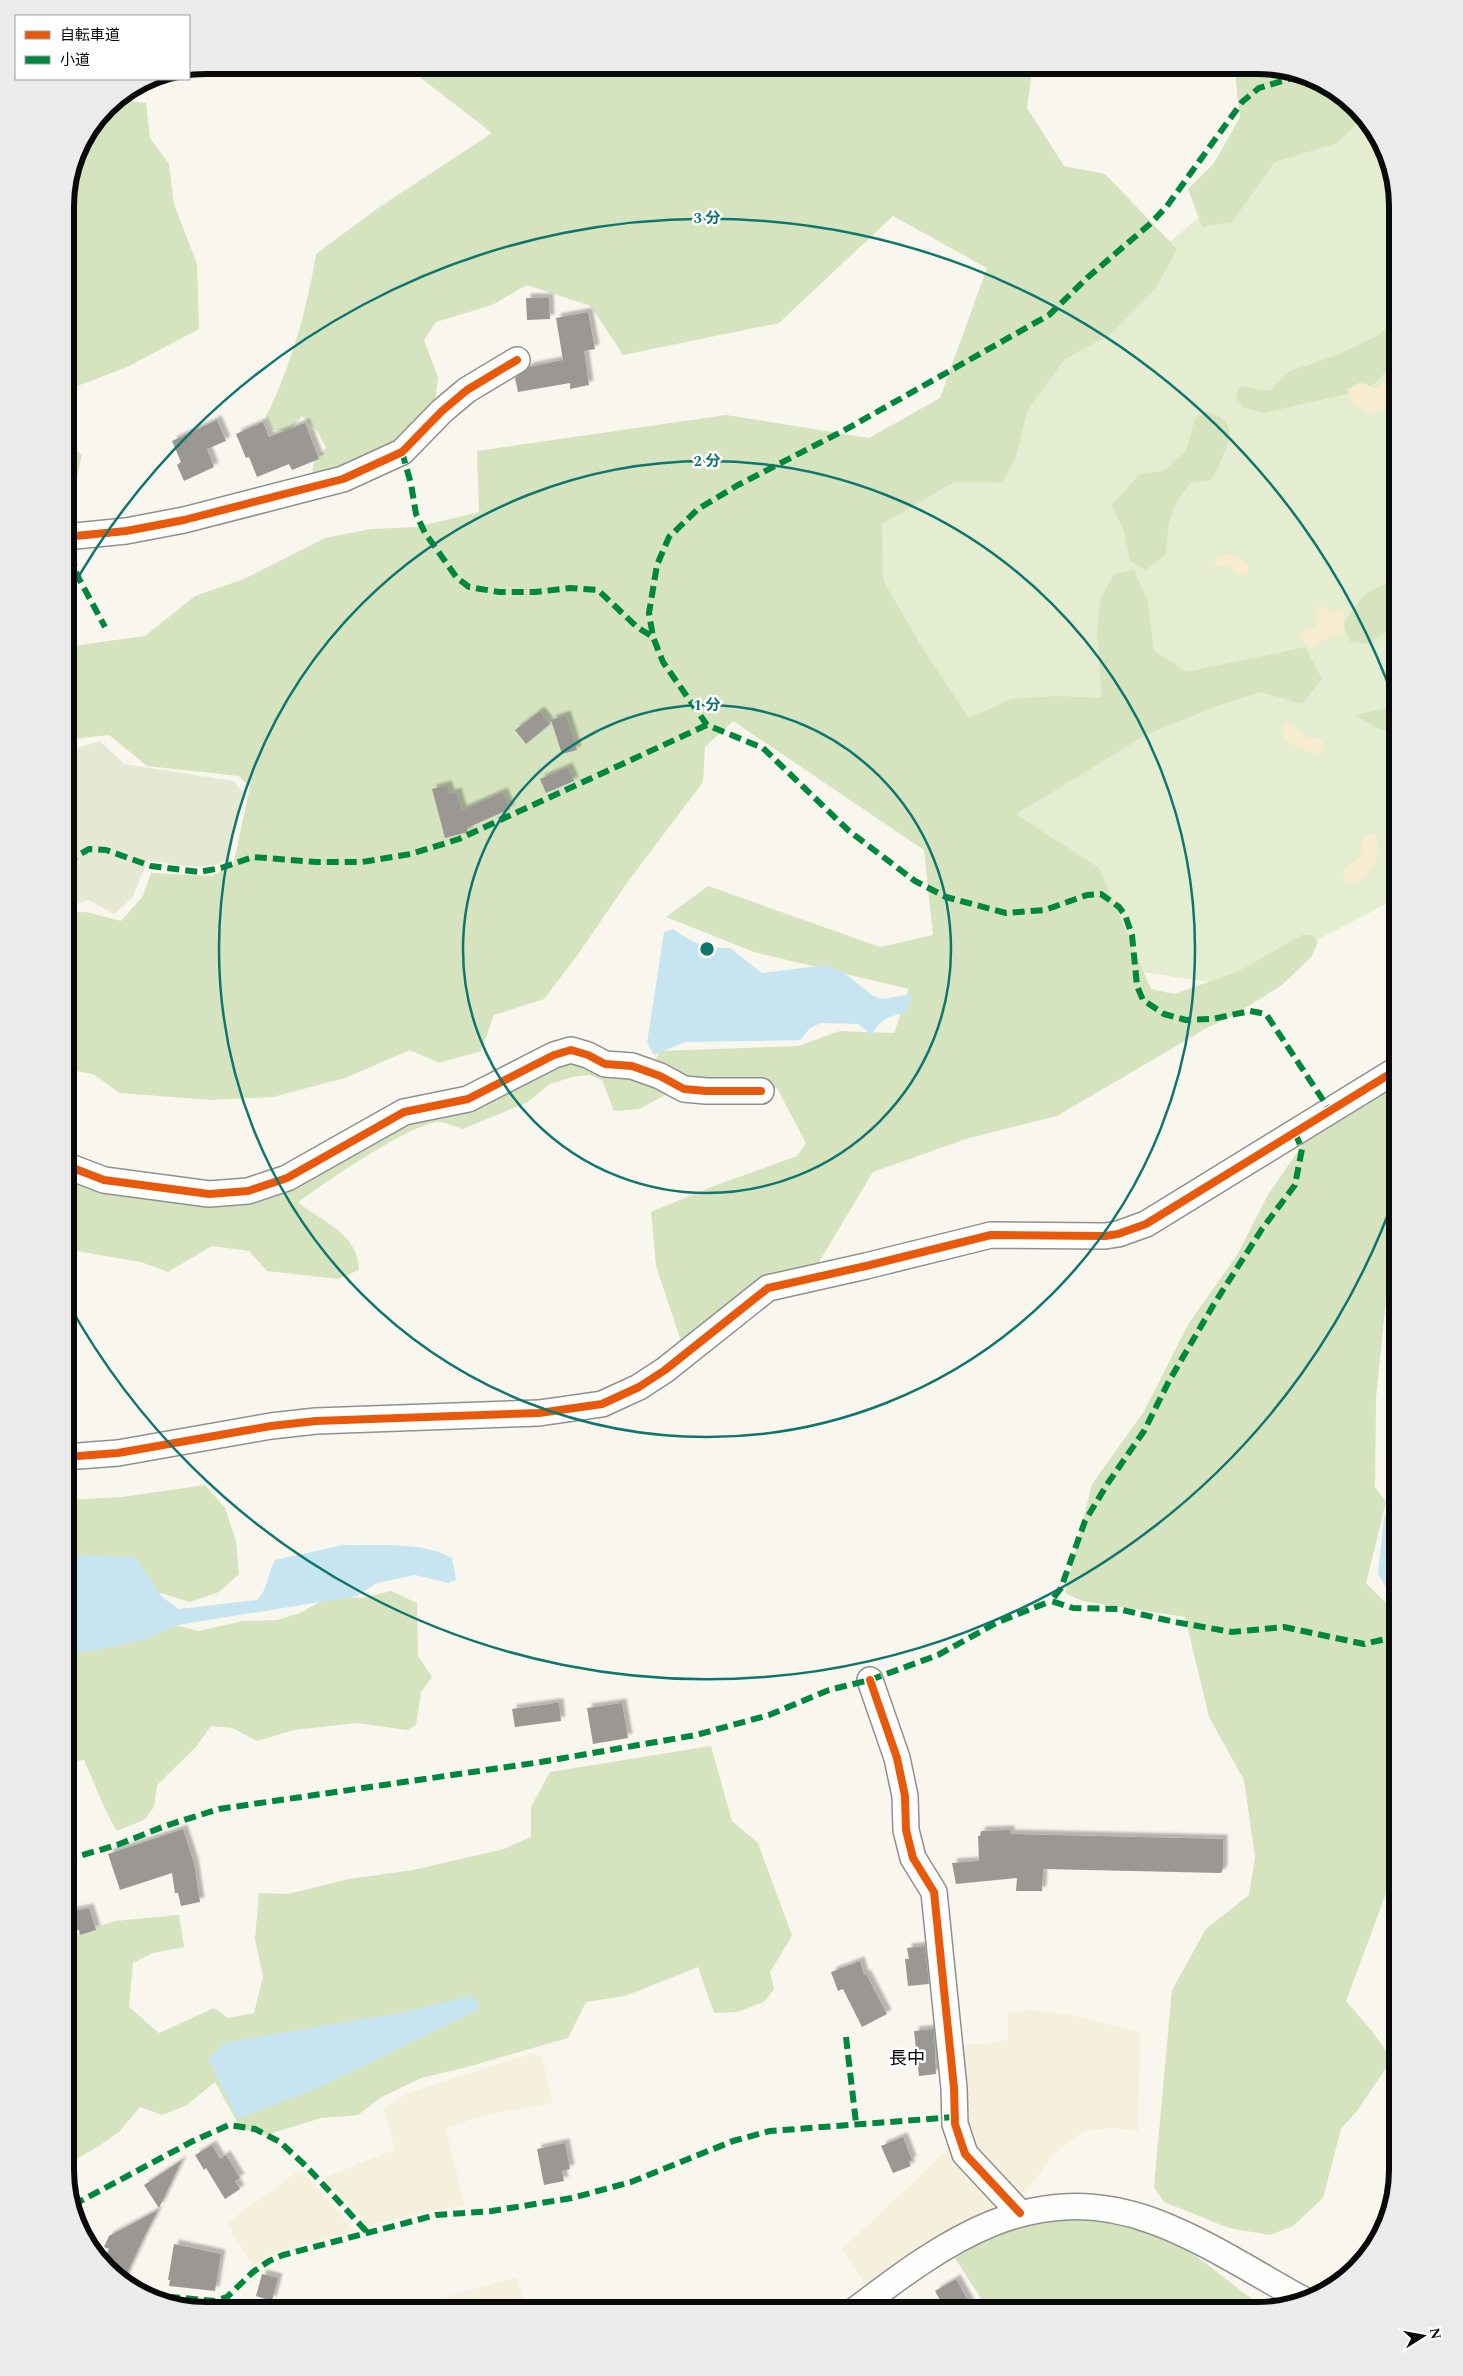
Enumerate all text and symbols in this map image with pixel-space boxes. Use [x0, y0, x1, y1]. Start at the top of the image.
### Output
legend [15, 15, 190, 80]
text: 自転車道 [60, 24, 120, 47]
text: 小道 [60, 49, 90, 72]
text: 3 分 [693, 207, 721, 230]
text: 2 分 [693, 450, 721, 473]
text: 1 分 [693, 694, 721, 717]
centre of rings [698, 940, 716, 958]
district label: 長中 [889, 2045, 925, 2072]
north arrow [1398, 2311, 1448, 2361]
text: N [1424, 2326, 1447, 2341]

